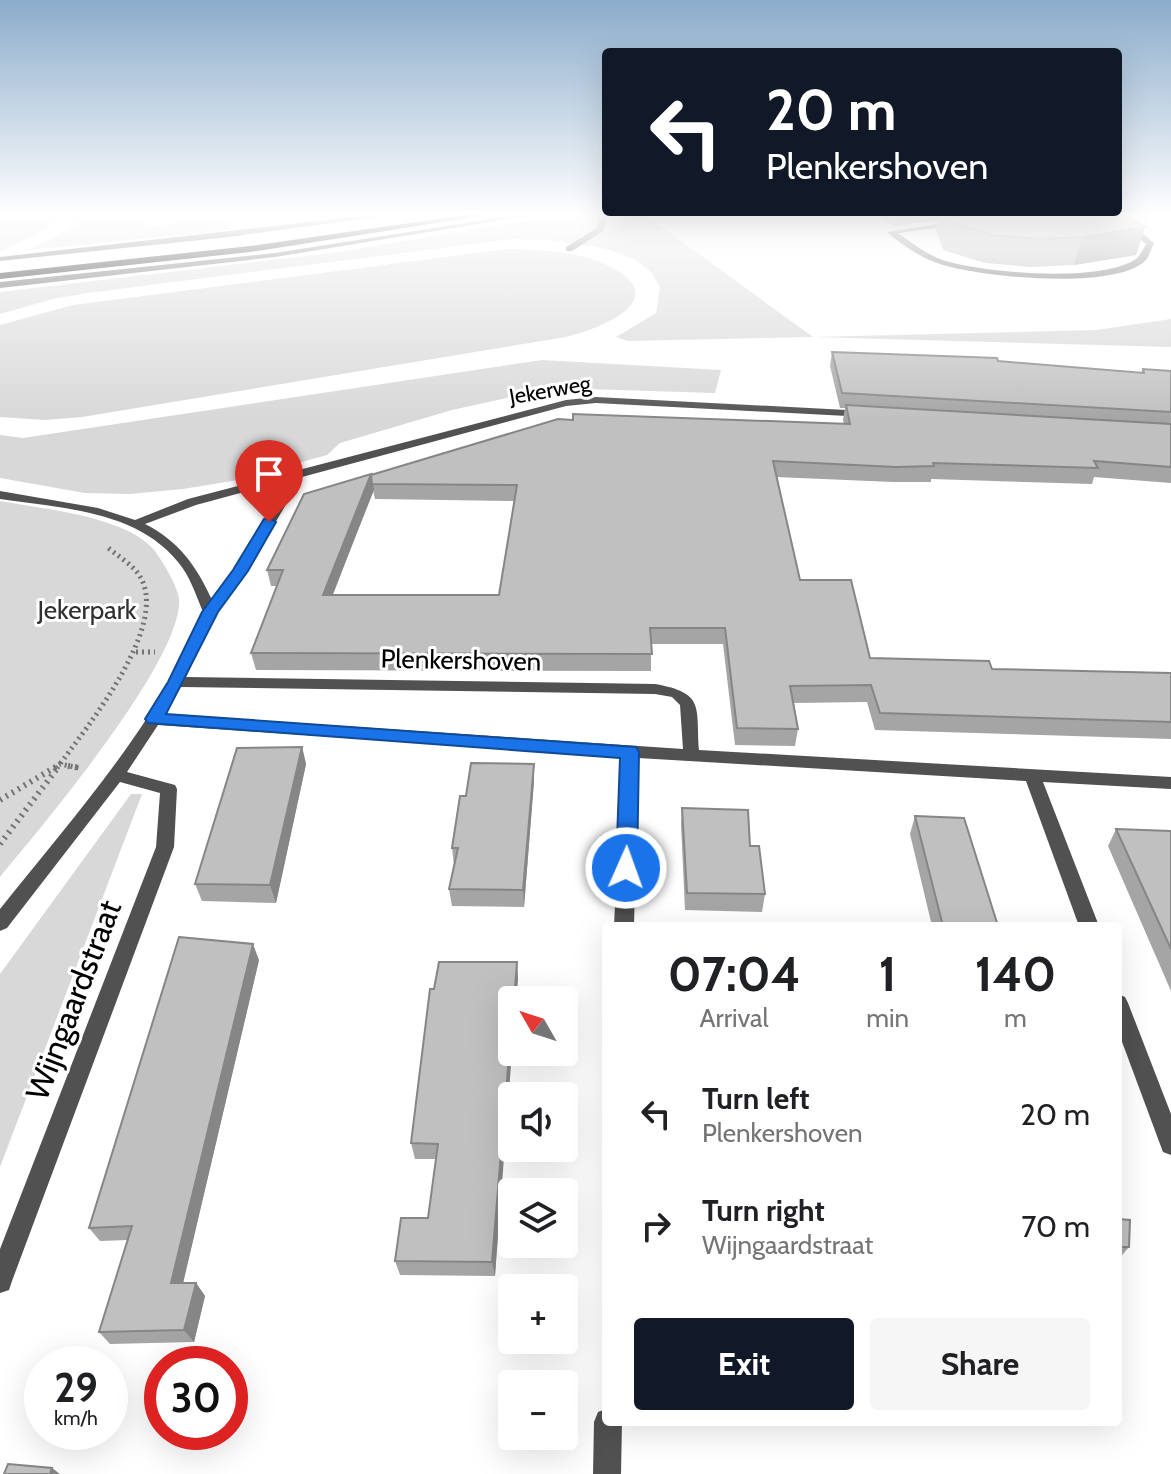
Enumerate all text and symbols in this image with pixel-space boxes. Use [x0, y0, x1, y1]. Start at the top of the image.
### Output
text: 20 m [766, 76, 896, 144]
icon: left [634, 80, 738, 184]
text: Plenkershoven [766, 144, 988, 188]
street label: Jekerweg [506, 369, 594, 411]
pin [235, 440, 303, 522]
icon: arrive [247, 452, 291, 496]
park label: Jekerpark [36, 594, 137, 626]
street label: Plenkershoven [380, 643, 542, 677]
position arrow [584, 826, 668, 910]
street label: Wijngaardstraat [17, 894, 129, 1105]
text: 07:04 [668, 945, 800, 1003]
text: 1 [879, 945, 896, 1003]
text: 140 [975, 945, 1056, 1003]
north arrow [498, 986, 578, 1066]
map controls [498, 986, 578, 1450]
text: Arrival [699, 1002, 769, 1034]
text: min [866, 1002, 909, 1034]
text: m [1004, 1002, 1027, 1034]
text: Turn left [702, 1080, 810, 1117]
button: sound [498, 1082, 578, 1162]
icon: left [634, 1092, 678, 1136]
text: 20 m [1020, 1096, 1090, 1133]
text: Plenkershoven [702, 1117, 863, 1149]
button: layers [498, 1178, 578, 1258]
text: Turn right [702, 1192, 825, 1229]
icon: right [634, 1204, 678, 1248]
text: 70 m [1021, 1208, 1090, 1245]
text: Wijngaardstraat [702, 1229, 873, 1261]
button: + [498, 1274, 578, 1354]
button: Exit [634, 1318, 854, 1410]
button: Share [870, 1318, 1090, 1410]
speed limit sign: 30 [144, 1346, 248, 1450]
text: 29 [54, 1363, 98, 1412]
button: − [498, 1370, 578, 1450]
text: km/h [54, 1406, 98, 1430]

